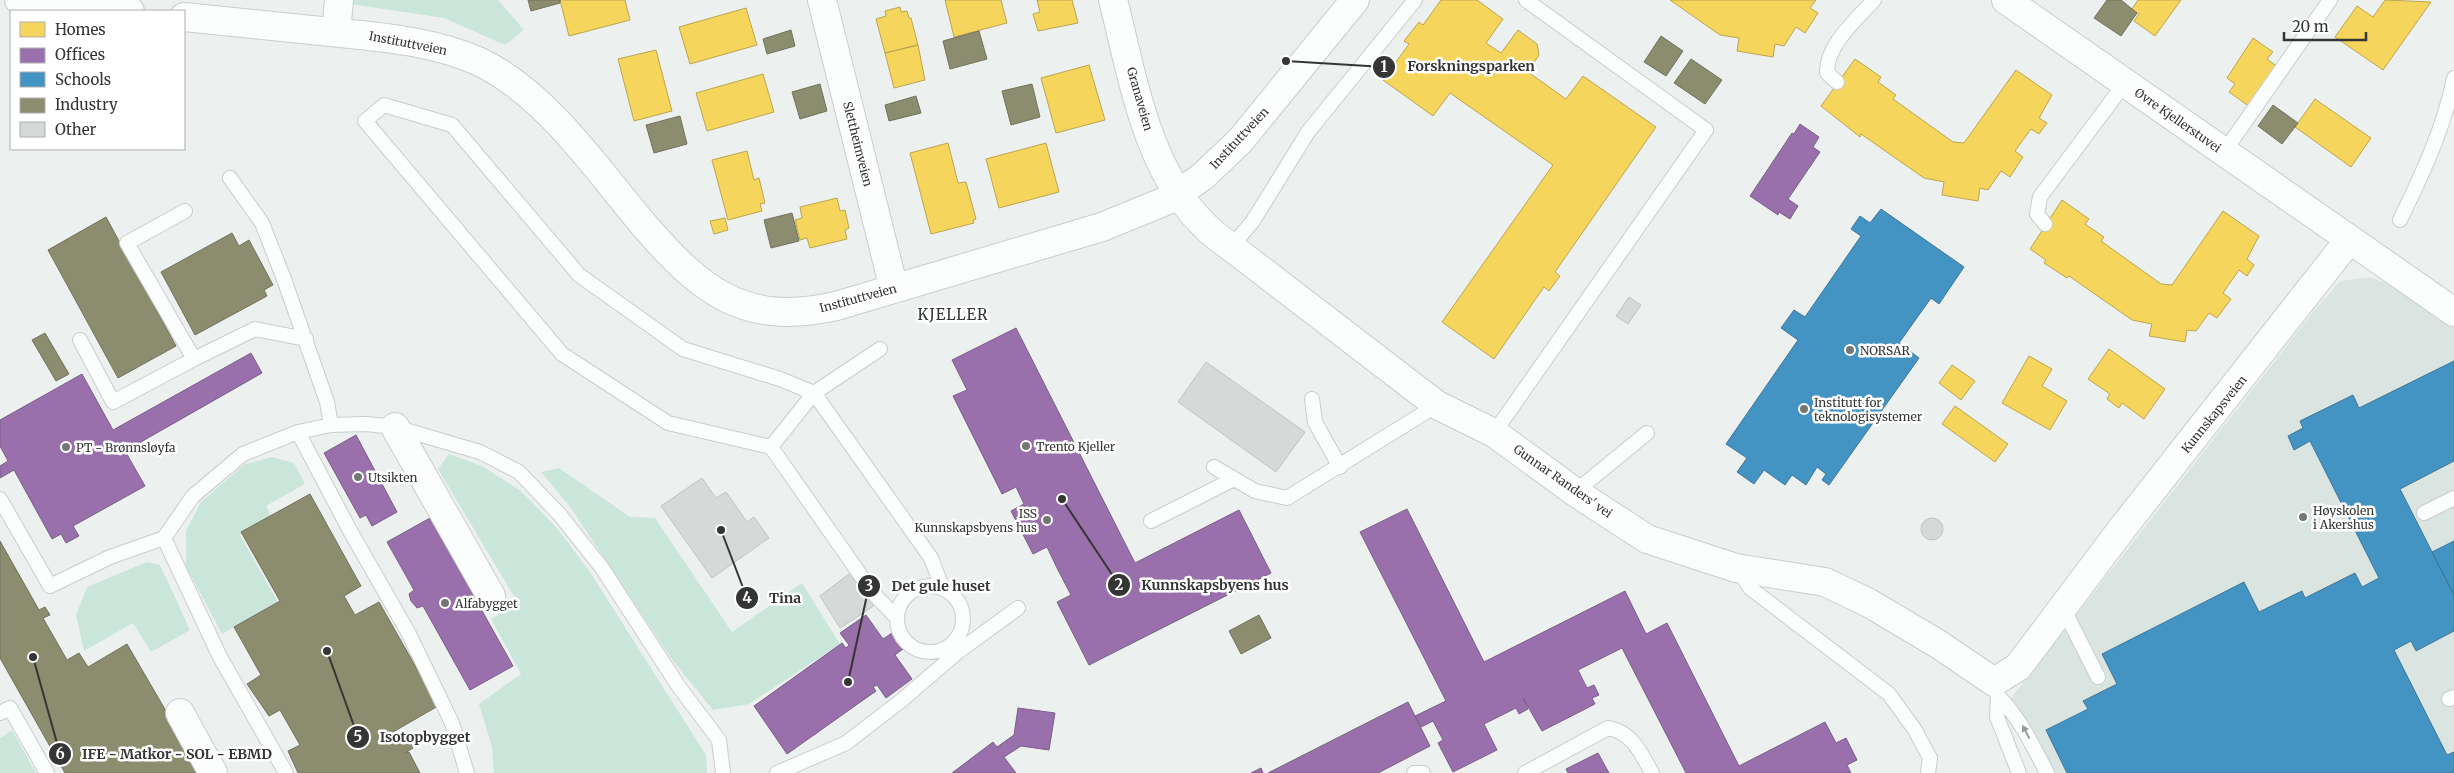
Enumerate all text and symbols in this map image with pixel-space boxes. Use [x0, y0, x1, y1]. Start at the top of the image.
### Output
legend [10, 10, 185, 150]
scale bar [2284, 10, 2366, 42]
text: 20 m [2292, 17, 2329, 36]
text: Homes [55, 20, 106, 39]
street label: Instituttveien [368, 28, 448, 58]
text: Offices [55, 45, 105, 64]
callout: Forskningsparken [1372, 52, 1544, 81]
text: 1 [1381, 57, 1388, 76]
text: Forskningsparken [1407, 57, 1535, 75]
street label: Granaveien [1124, 65, 1156, 133]
text: Schools [55, 70, 111, 89]
street label: Øvre Kjellerstuvei [2132, 85, 2224, 155]
text: Industry [55, 95, 118, 114]
street label: Slettheimveien [840, 100, 876, 188]
street label: Instituttveien [1206, 104, 1272, 172]
text: Other [55, 120, 97, 139]
street label: Instituttveien [818, 280, 898, 316]
district label: KJELLER [917, 305, 989, 324]
place label: NORSAR [1860, 343, 1911, 358]
marker: NORSAR [1844, 344, 1856, 356]
street label: Kunnskapsveien [2178, 372, 2250, 456]
place label: Institutt for teknologisystemer [1814, 395, 1923, 424]
marker: Institutt for teknologisystemer [1798, 403, 1810, 415]
place label: Trento Kjeller [1036, 439, 1116, 454]
place label: PT - Brønnsløyfa [76, 440, 176, 455]
marker: Trento Kjeller [1020, 440, 1032, 452]
marker: PT - Brønnsløyfa [60, 441, 72, 453]
street label: Gunnar Randers' vei [1511, 441, 1615, 521]
place label: Utsikten [368, 470, 417, 485]
marker: Utsikten [352, 471, 364, 483]
place label: Høyskolen i Akershus [2313, 503, 2374, 532]
place label: ISS Kunnskapsbyens hus [915, 506, 1037, 535]
marker: Høyskolen i Akershus [2297, 511, 2309, 523]
marker: ISS Kunnskapsbyens hus [1041, 514, 1053, 526]
callout: Kunnskapsbyens hus [1106, 570, 1298, 599]
callout: Det gule huset [857, 571, 1001, 600]
text: 2 [1115, 575, 1124, 594]
text: 3 [865, 576, 873, 595]
text: Kunnskapsbyens hus [1141, 576, 1289, 594]
text: Det gule huset [891, 577, 991, 595]
callout: Tina [734, 583, 811, 612]
text: 4 [742, 588, 752, 607]
text: Tina [769, 589, 801, 607]
place label: Alfabygget [454, 596, 518, 611]
marker: Alfabygget [439, 597, 451, 609]
callout: Isotopbygget [345, 723, 481, 752]
one-way arrow [2021, 725, 2030, 739]
text: 5 [354, 727, 362, 746]
text: Isotopbygget [380, 728, 471, 746]
callout: IFE - Matkor - SOL - EBMD [47, 740, 282, 769]
text: 6 [55, 744, 65, 763]
text: IFE - Matkor - SOL - EBMD [82, 745, 272, 763]

